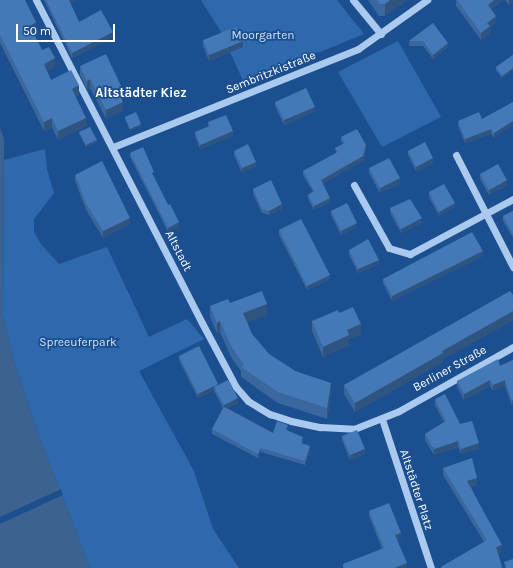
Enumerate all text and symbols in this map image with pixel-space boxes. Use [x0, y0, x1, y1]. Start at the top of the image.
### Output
scale bar [18, 16, 117, 42]
text: 50 m [23, 24, 51, 38]
park label: Moorgarten [231, 29, 295, 43]
street label: Sembritzkistraße [224, 48, 318, 98]
district label: Altstädter Kiez [95, 85, 187, 101]
street label: Altstadt [162, 228, 194, 274]
park label: Spreeuferpark [39, 336, 117, 350]
street label: Berliner Straße [411, 343, 489, 395]
street label: Altstädter Platz [396, 448, 436, 532]

